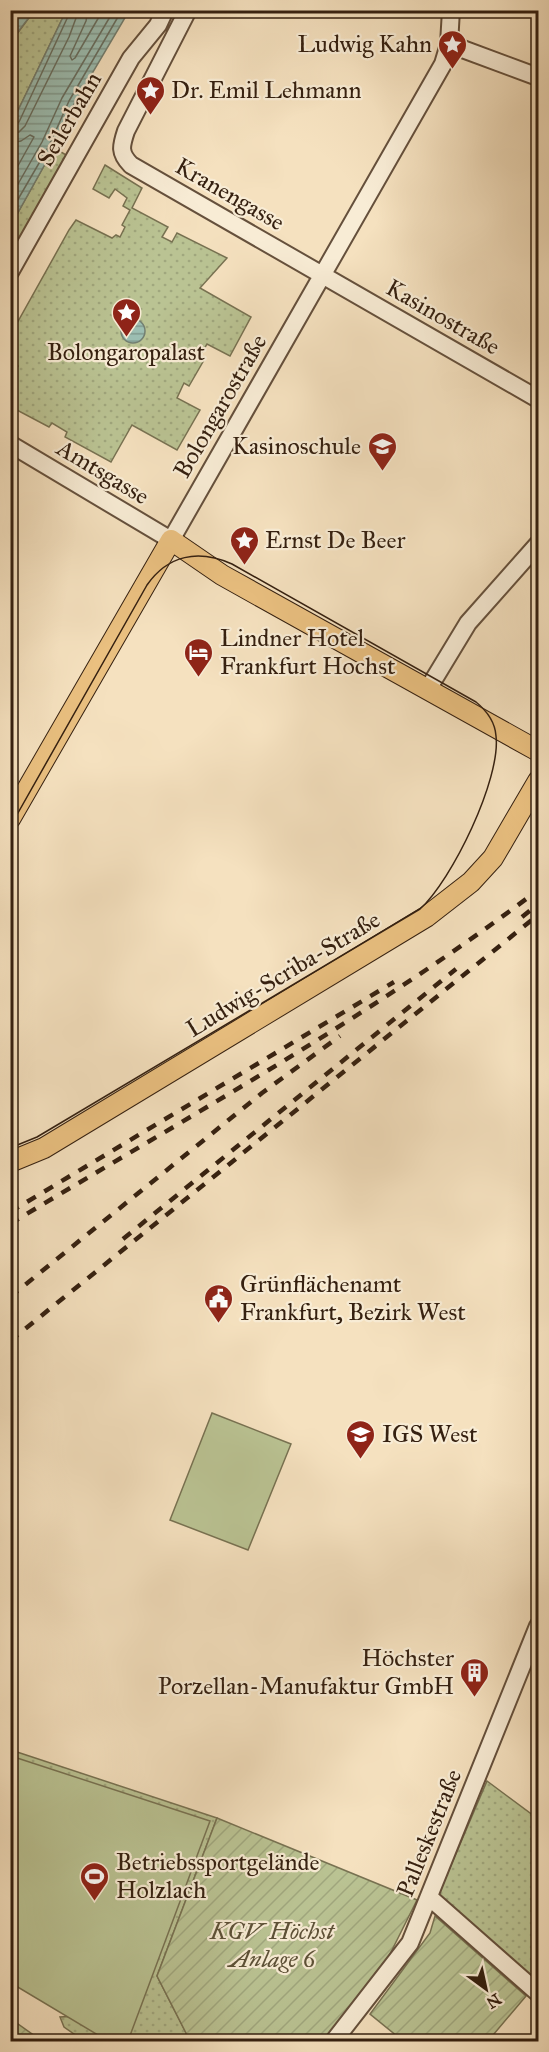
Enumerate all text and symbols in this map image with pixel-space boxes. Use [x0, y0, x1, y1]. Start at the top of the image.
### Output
place icon: Ludwig Kahn [437, 28, 469, 70]
place label: Ludwig Kahn [297, 29, 432, 59]
street label: Seilerbahn [30, 66, 108, 171]
place icon: Dr. Emil Lehmann [134, 74, 166, 116]
place label: Dr. Emil Lehmann [171, 75, 361, 105]
street label: Kranengasse [170, 151, 290, 237]
street label: Kasinostraße [381, 272, 505, 362]
place icon: Bolongaropalast [110, 296, 142, 338]
street label: Bolongarostraße [167, 329, 273, 483]
place label: Bolongaropalast [47, 337, 206, 367]
school or university icon: Kasinoschule [366, 430, 398, 472]
place label: Kasinoschule [232, 431, 361, 461]
street label: Amtsgasse [51, 432, 155, 511]
place icon: Ernst De Beer [228, 524, 260, 566]
place label: Ernst De Beer [265, 525, 406, 555]
place label: Lindner Hotel Frankfurt Hochst [220, 623, 396, 681]
hotel icon: Lindner Hotel Frankfurt Hochst [183, 636, 215, 678]
street label: Ludwig-Scriba-Straße [181, 904, 385, 1044]
place label: Grünflächenamt Frankfurt, Bezirk West [240, 1269, 466, 1327]
public building icon: Grünflächenamt Frankfurt, Bezirk West [203, 1282, 235, 1324]
school or university icon: IGS West [345, 1418, 377, 1460]
place label: IGS West [382, 1419, 478, 1449]
place label: Höchster Porzellan-Manufaktur GmbH [158, 1643, 454, 1701]
building icon: Höchster Porzellan-Manufaktur GmbH [459, 1656, 491, 1698]
street label: Palleskestraße [390, 1765, 468, 1901]
place label: Betriebssportgelände Holzlach [116, 1847, 320, 1905]
sports icon: Betriebssportgelände Holzlach [79, 1860, 111, 1902]
park label: KGV Höchst Anlage 6 [209, 1916, 335, 1974]
north arrow [456, 1959, 516, 2019]
text: N [483, 1989, 505, 2013]

